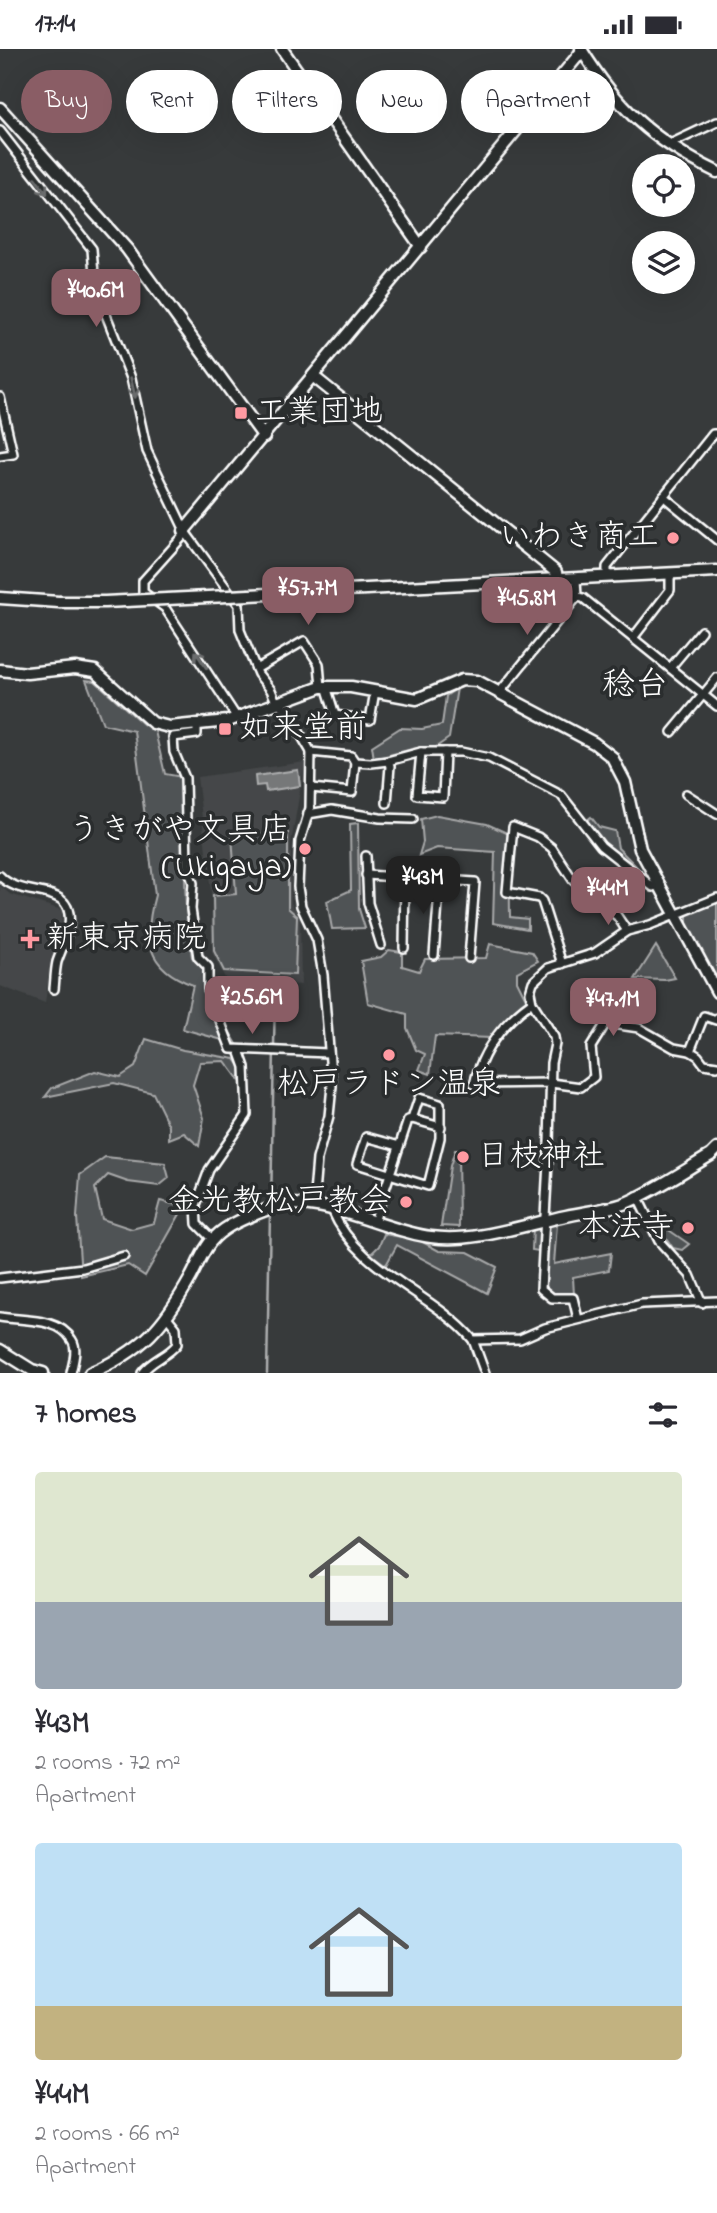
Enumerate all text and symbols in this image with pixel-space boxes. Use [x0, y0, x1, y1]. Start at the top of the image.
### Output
text: 17:14 [35, 6, 75, 44]
chip: Buy [21, 70, 112, 133]
chip: Rent [126, 70, 218, 133]
chip: Filters [232, 70, 342, 133]
chip: New [356, 70, 447, 133]
chip: Apartment [461, 70, 615, 133]
map controls [632, 154, 695, 294]
button: locate [632, 154, 695, 217]
one-way arrow [33, 176, 48, 195]
button: layers [632, 231, 695, 294]
pin: ¥40.6M [39, 269, 153, 329]
text: ¥40.6M [67, 275, 125, 308]
one-way arrow [127, 376, 140, 398]
place label: 工業団地 [255, 390, 383, 437]
marker: 工業団地 [233, 405, 249, 421]
place label: いわき商工 [499, 515, 659, 562]
marker: いわき商工 [665, 530, 681, 546]
pin: ¥57.7M [251, 567, 365, 627]
text: ¥57.7M [278, 573, 338, 606]
pin: ¥45.8M [470, 577, 584, 637]
text: ¥45.8M [498, 583, 556, 616]
one-way arrow [193, 651, 208, 670]
district label: 稔台 [602, 662, 668, 710]
place label: 如来堂前 [239, 706, 367, 753]
marker: 如来堂前 [217, 721, 233, 737]
place label: うきがや文具店 (Ukigaya) [68, 808, 291, 892]
marker: うきがや文具店 (Ukigaya) [297, 841, 313, 857]
pin: ¥43M [382, 857, 464, 916]
text: ¥43M [402, 862, 444, 895]
pin: ¥44M [567, 867, 649, 927]
text: ¥44M [587, 873, 629, 906]
place label: 新東京病院 [46, 916, 206, 963]
marker: 新東京病院 [20, 929, 40, 949]
pin: ¥25.6M [195, 977, 309, 1036]
pin: ¥47.1M [556, 979, 670, 1038]
text: ¥25.6M [221, 982, 283, 1015]
text: ¥47.1M [586, 984, 640, 1017]
marker: 松戸ラドン温泉 [381, 1047, 397, 1063]
place label: 松戸ラドン温泉 [277, 1062, 501, 1109]
place label: 日枝神社 [477, 1134, 605, 1181]
marker: 日枝神社 [455, 1149, 471, 1165]
place label: 金光教松戸教会 [168, 1179, 392, 1226]
marker: 金光教松戸教会 [398, 1194, 414, 1210]
place label: 本法寺 [578, 1205, 674, 1252]
marker: 本法寺 [680, 1220, 696, 1236]
text: 7 homes [35, 1393, 137, 1437]
icon: filters [644, 1396, 682, 1434]
icon: home [296, 1518, 422, 1644]
text: ¥43M [35, 1703, 90, 1747]
text: 2 rooms · 72 m² [35, 1747, 181, 1780]
text: Apartment [35, 1780, 136, 1813]
icon: home [296, 1889, 422, 2015]
text: ¥44M [35, 2074, 90, 2118]
text: 2 rooms · 66 m² [35, 2118, 180, 2151]
text: Apartment [35, 2151, 136, 2184]

